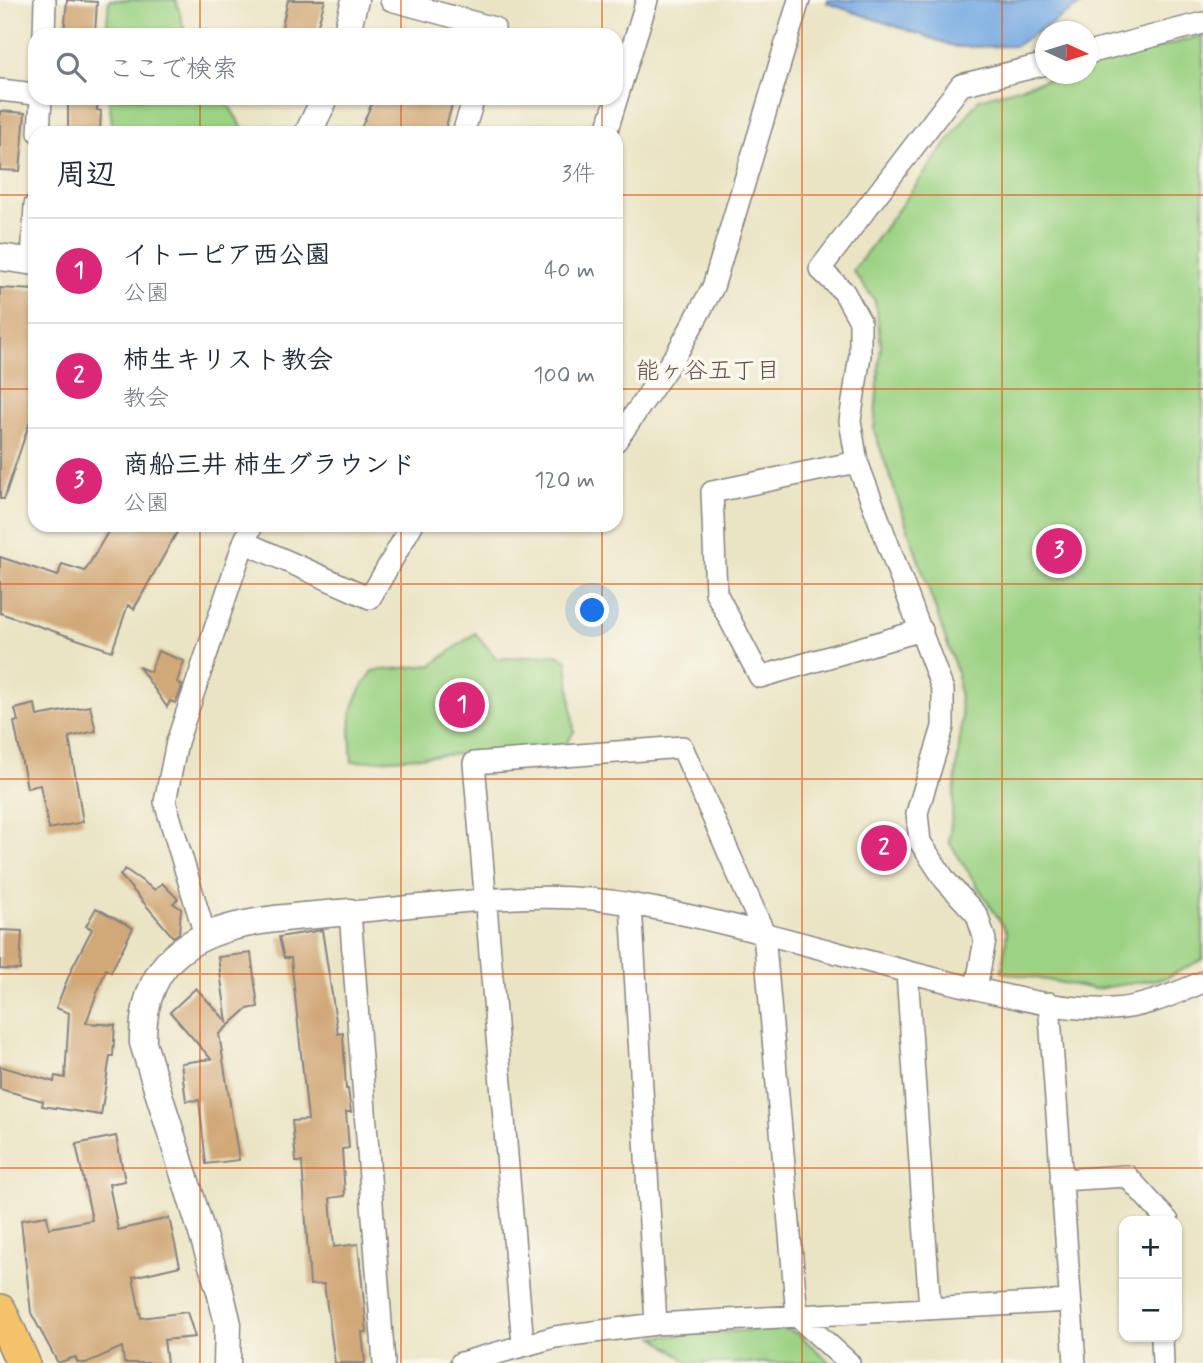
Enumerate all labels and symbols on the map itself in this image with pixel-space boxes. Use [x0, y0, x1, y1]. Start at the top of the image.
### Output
north arrow [1035, 21, 1098, 84]
district label: 能ヶ谷五丁目 [636, 356, 780, 387]
pin: 3 [1036, 525, 1082, 577]
your location [575, 593, 609, 627]
pin: 1 [439, 679, 485, 731]
pin: 2 [861, 822, 907, 874]

